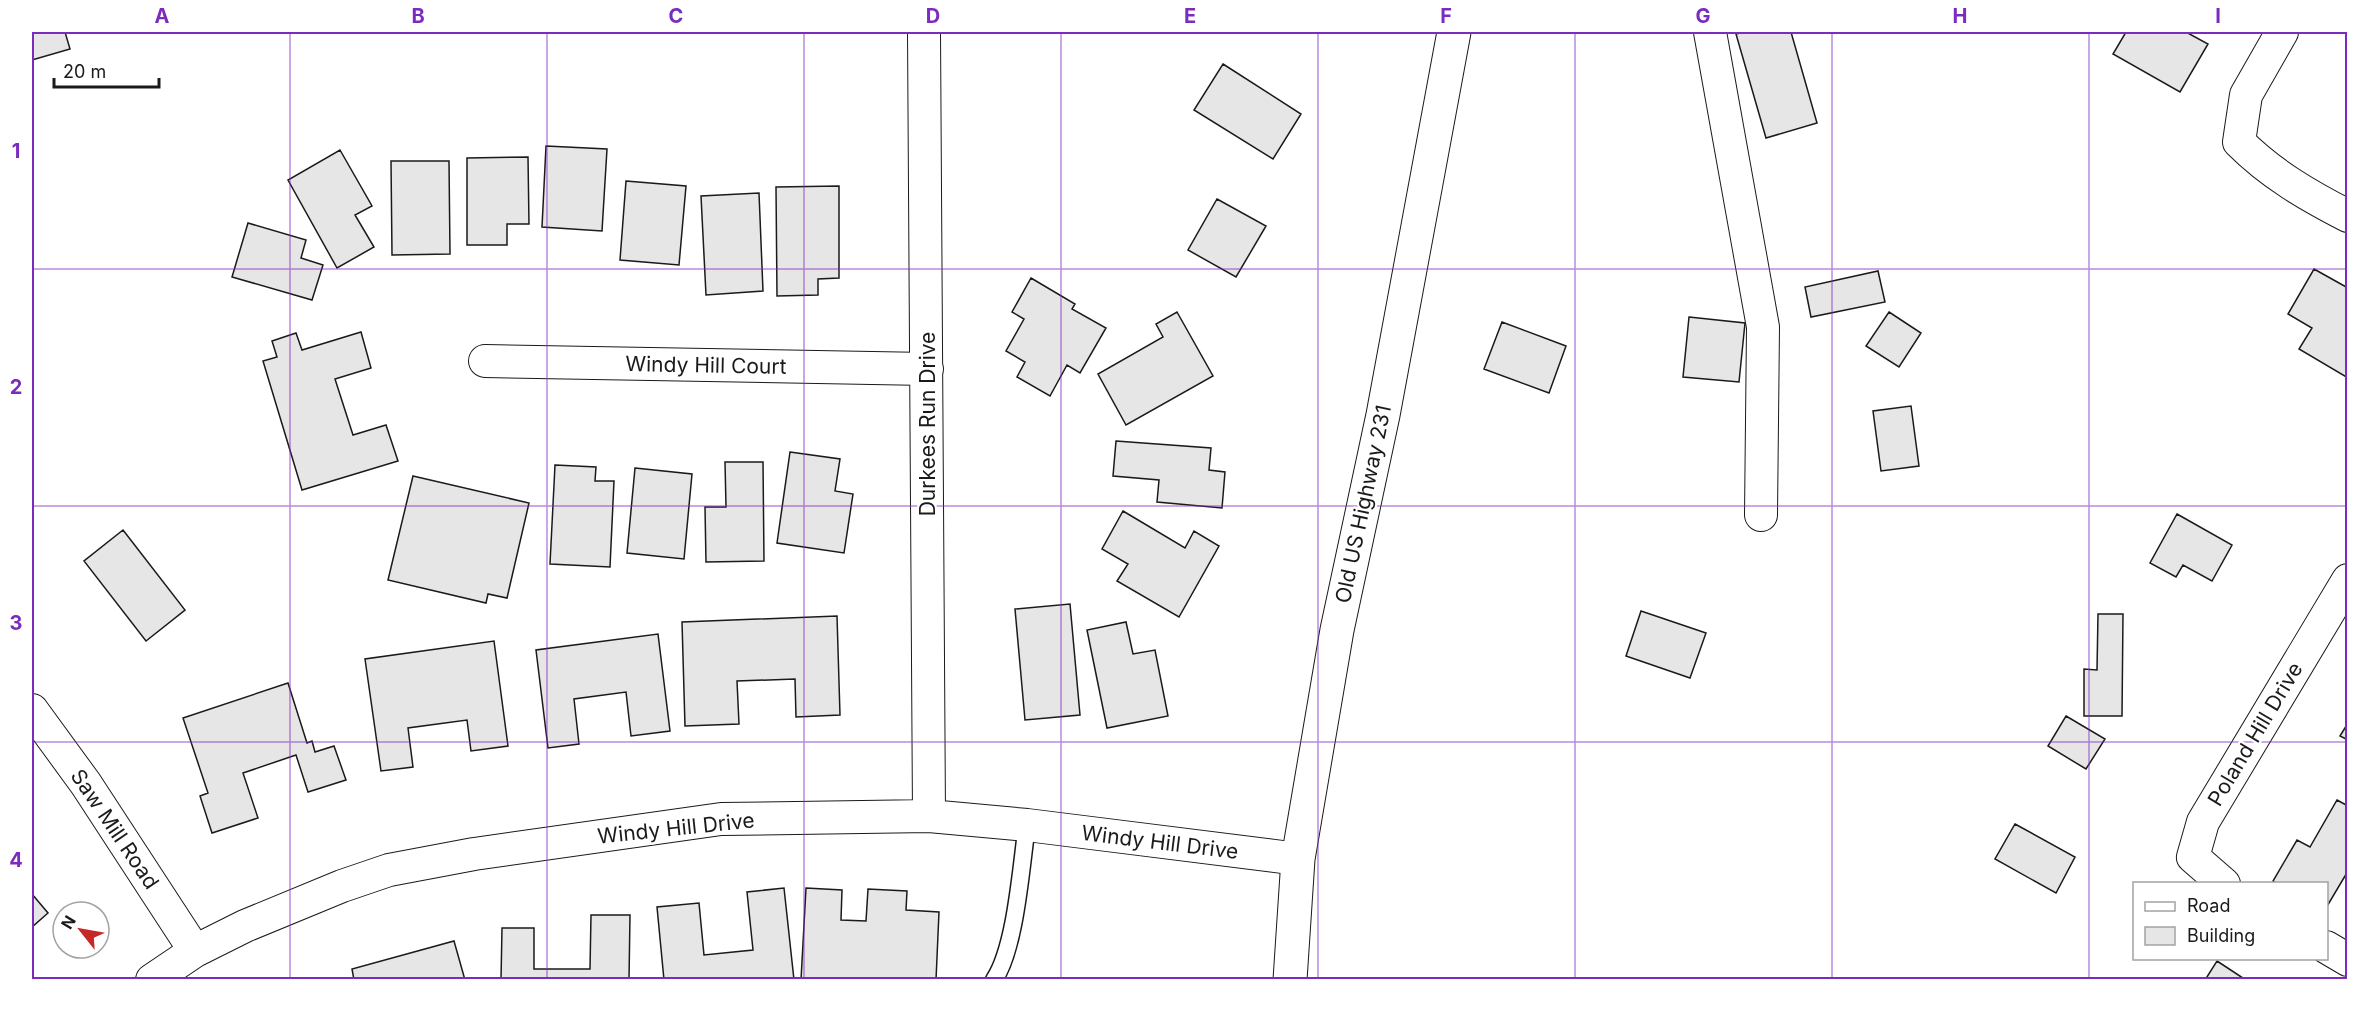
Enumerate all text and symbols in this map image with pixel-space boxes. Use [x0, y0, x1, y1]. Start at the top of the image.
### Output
text: A [155, 4, 170, 28]
text: B [411, 4, 425, 28]
text: C [669, 4, 683, 28]
text: D [926, 4, 940, 28]
text: E [1184, 4, 1196, 28]
text: F [1440, 4, 1452, 28]
text: G [1695, 4, 1711, 28]
text: H [1953, 4, 1967, 28]
text: I [2215, 4, 2221, 28]
scale bar [54, 51, 159, 89]
text: 20 m [63, 61, 106, 82]
text: 1 [12, 139, 20, 163]
street label: Durkees Run Drive [915, 332, 940, 516]
street label: Windy Hill Court [625, 351, 787, 379]
text: 2 [10, 375, 22, 399]
street label: Old US Highway 231 [1330, 403, 1396, 605]
text: 3 [10, 611, 22, 635]
street label: Poland Hill Drive [2202, 658, 2308, 810]
street label: Saw Mill Road [66, 764, 164, 894]
street label: Windy Hill Drive [596, 807, 756, 849]
street label: Windy Hill Drive [1080, 820, 1240, 864]
text: 4 [9, 848, 23, 872]
legend [2133, 882, 2328, 960]
text: Road [2187, 895, 2230, 916]
north arrow [51, 900, 111, 960]
text: N [56, 912, 80, 933]
text: Building [2187, 925, 2255, 946]

